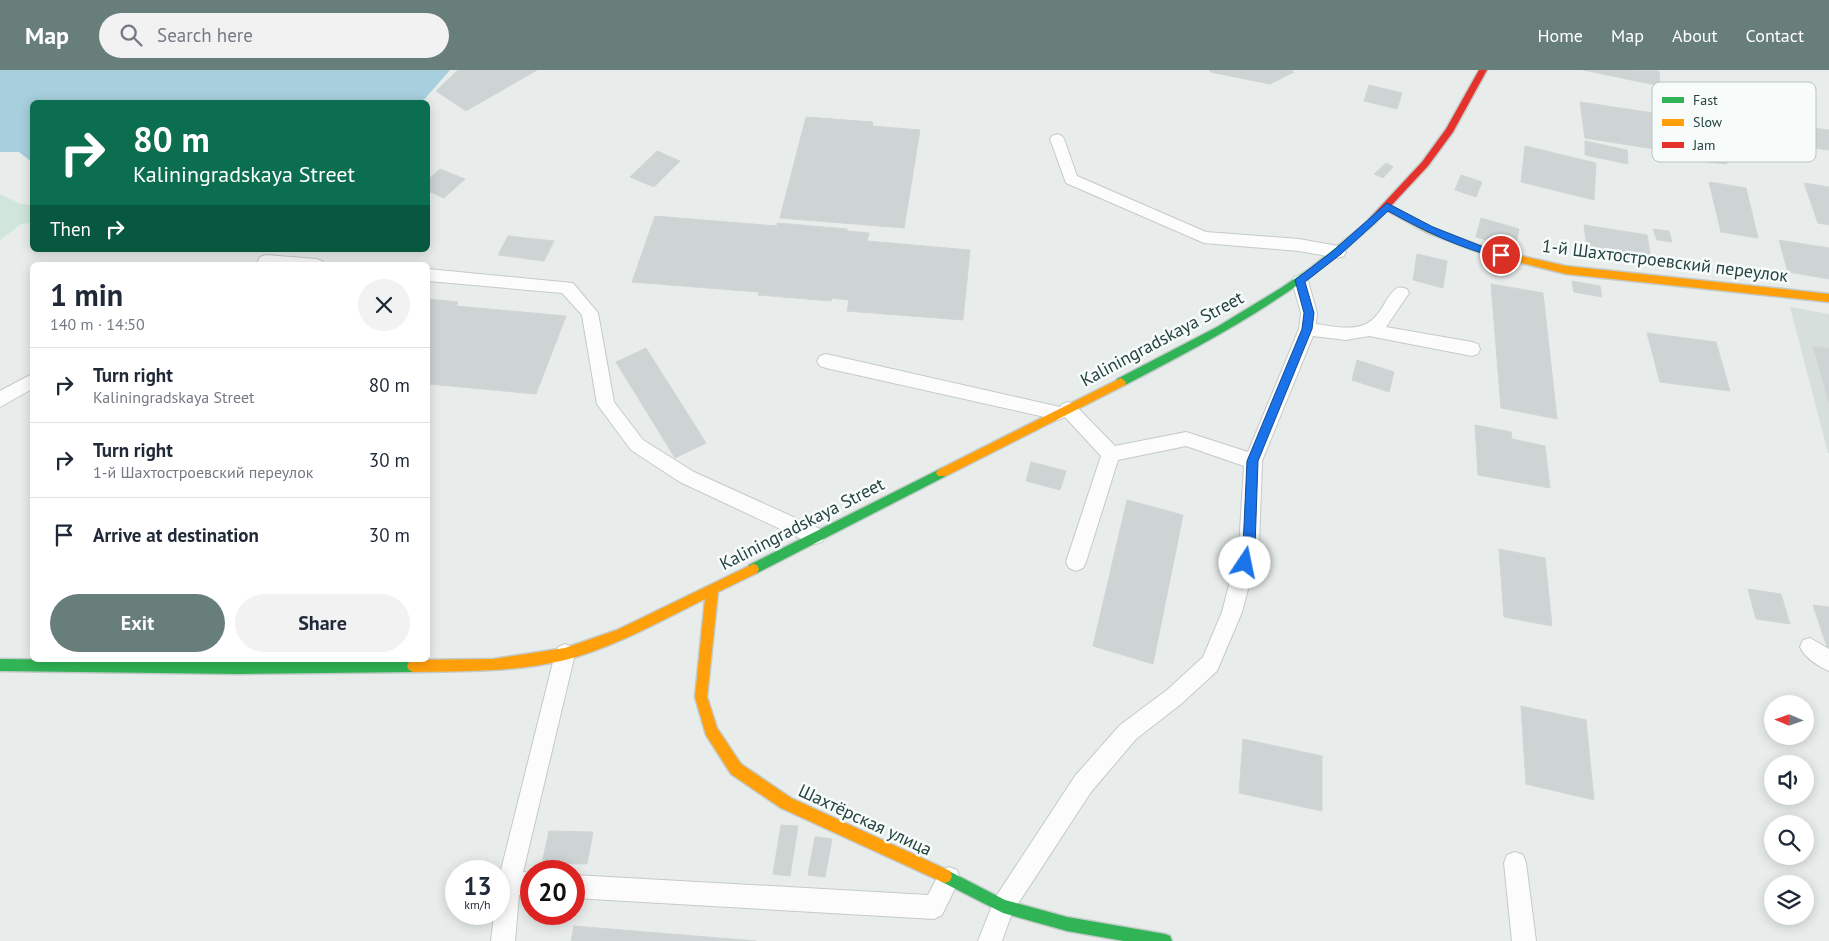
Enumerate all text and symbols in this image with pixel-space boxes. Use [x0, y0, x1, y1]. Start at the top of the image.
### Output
search box [99, 13, 449, 58]
text: Map [25, 20, 69, 51]
icon: search [117, 21, 145, 49]
text: Search here [157, 23, 253, 47]
text: Home [1537, 24, 1583, 47]
text: Map [1611, 24, 1644, 47]
text: About [1672, 24, 1718, 47]
text: Contact [1746, 24, 1804, 47]
legend [1652, 82, 1816, 162]
text: Fast [1693, 91, 1718, 109]
text: Slow [1693, 113, 1723, 131]
text: 80 m [133, 116, 210, 162]
icon: right [50, 120, 115, 185]
text: Jam [1692, 136, 1715, 154]
text: Kaliningradskaya Street [133, 160, 355, 188]
icon: right [101, 215, 129, 243]
text: Then [50, 217, 91, 241]
pin [1480, 234, 1522, 276]
street label: 1-й Шахтостроевский переулок [1541, 234, 1790, 287]
icon: arrive [1487, 241, 1515, 269]
text: 1 min [50, 275, 123, 314]
button: close [358, 279, 410, 331]
street label: Kaliningradskaya Street [1076, 286, 1247, 391]
text: 140 m · 14:50 [50, 314, 145, 334]
text: Turn right [93, 363, 173, 387]
icon: right [50, 371, 78, 399]
text: 80 m [369, 373, 410, 397]
text: Kaliningradskaya Street [93, 387, 254, 407]
text: Turn right [93, 438, 173, 462]
icon: right [50, 446, 78, 474]
text: 30 m [369, 448, 410, 472]
text: 1-й Шахтостроевский переулок [93, 462, 313, 482]
street label: Kaliningradskaya Street [716, 472, 888, 575]
icon: arrive [50, 521, 78, 549]
text: Arrive at destination [93, 523, 259, 547]
text: 30 m [369, 523, 410, 547]
position arrow [1218, 536, 1270, 588]
button: Exit [50, 594, 225, 652]
button: Share [235, 594, 410, 652]
north arrow [1764, 695, 1814, 745]
map controls [1764, 695, 1814, 925]
button: sound [1764, 755, 1814, 805]
street label: Шахтёрская улица [795, 779, 936, 861]
button: search [1764, 815, 1814, 865]
speed limit sign: 20 [520, 860, 585, 925]
text: 13 [463, 870, 492, 902]
button: layers [1764, 875, 1814, 925]
text: km/h [464, 897, 491, 912]

